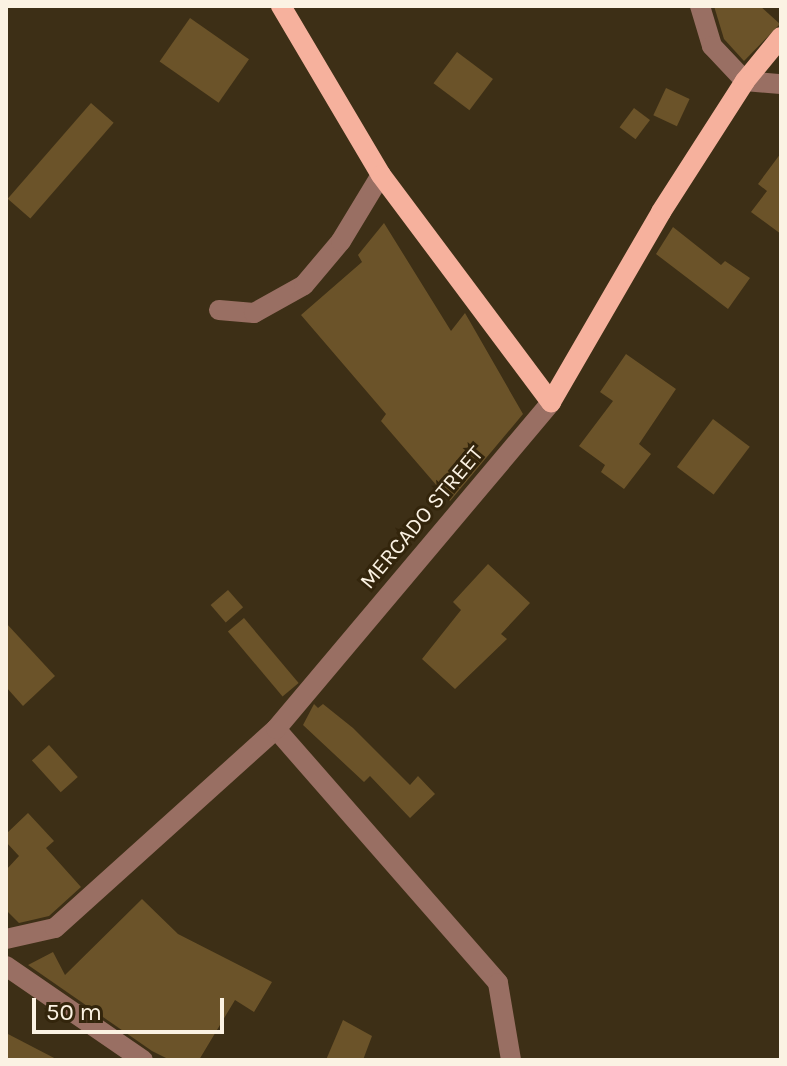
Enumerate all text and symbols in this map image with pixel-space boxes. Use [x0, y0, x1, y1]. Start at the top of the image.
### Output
street label: MERCADO STREET [355, 441, 489, 595]
scale bar [36, 982, 228, 1032]
text: 50 m [46, 998, 102, 1026]

